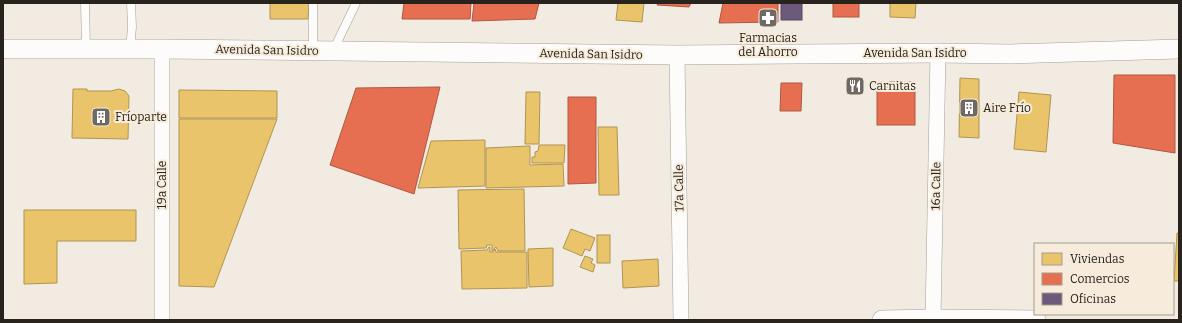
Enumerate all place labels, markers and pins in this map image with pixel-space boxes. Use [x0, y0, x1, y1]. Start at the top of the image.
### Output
pharmacy icon: Farmacias del Ahorro [757, 7, 779, 29]
place label: Farmacias del Ahorro [738, 31, 798, 59]
restaurant icon: Carnitas [844, 75, 866, 97]
place label: Carnitas [869, 79, 916, 93]
building icon: Aire Frío [958, 97, 980, 119]
place label: Aire Frío [983, 101, 1031, 115]
building icon: Fríoparte [90, 106, 112, 128]
place label: Fríoparte [115, 110, 167, 124]

